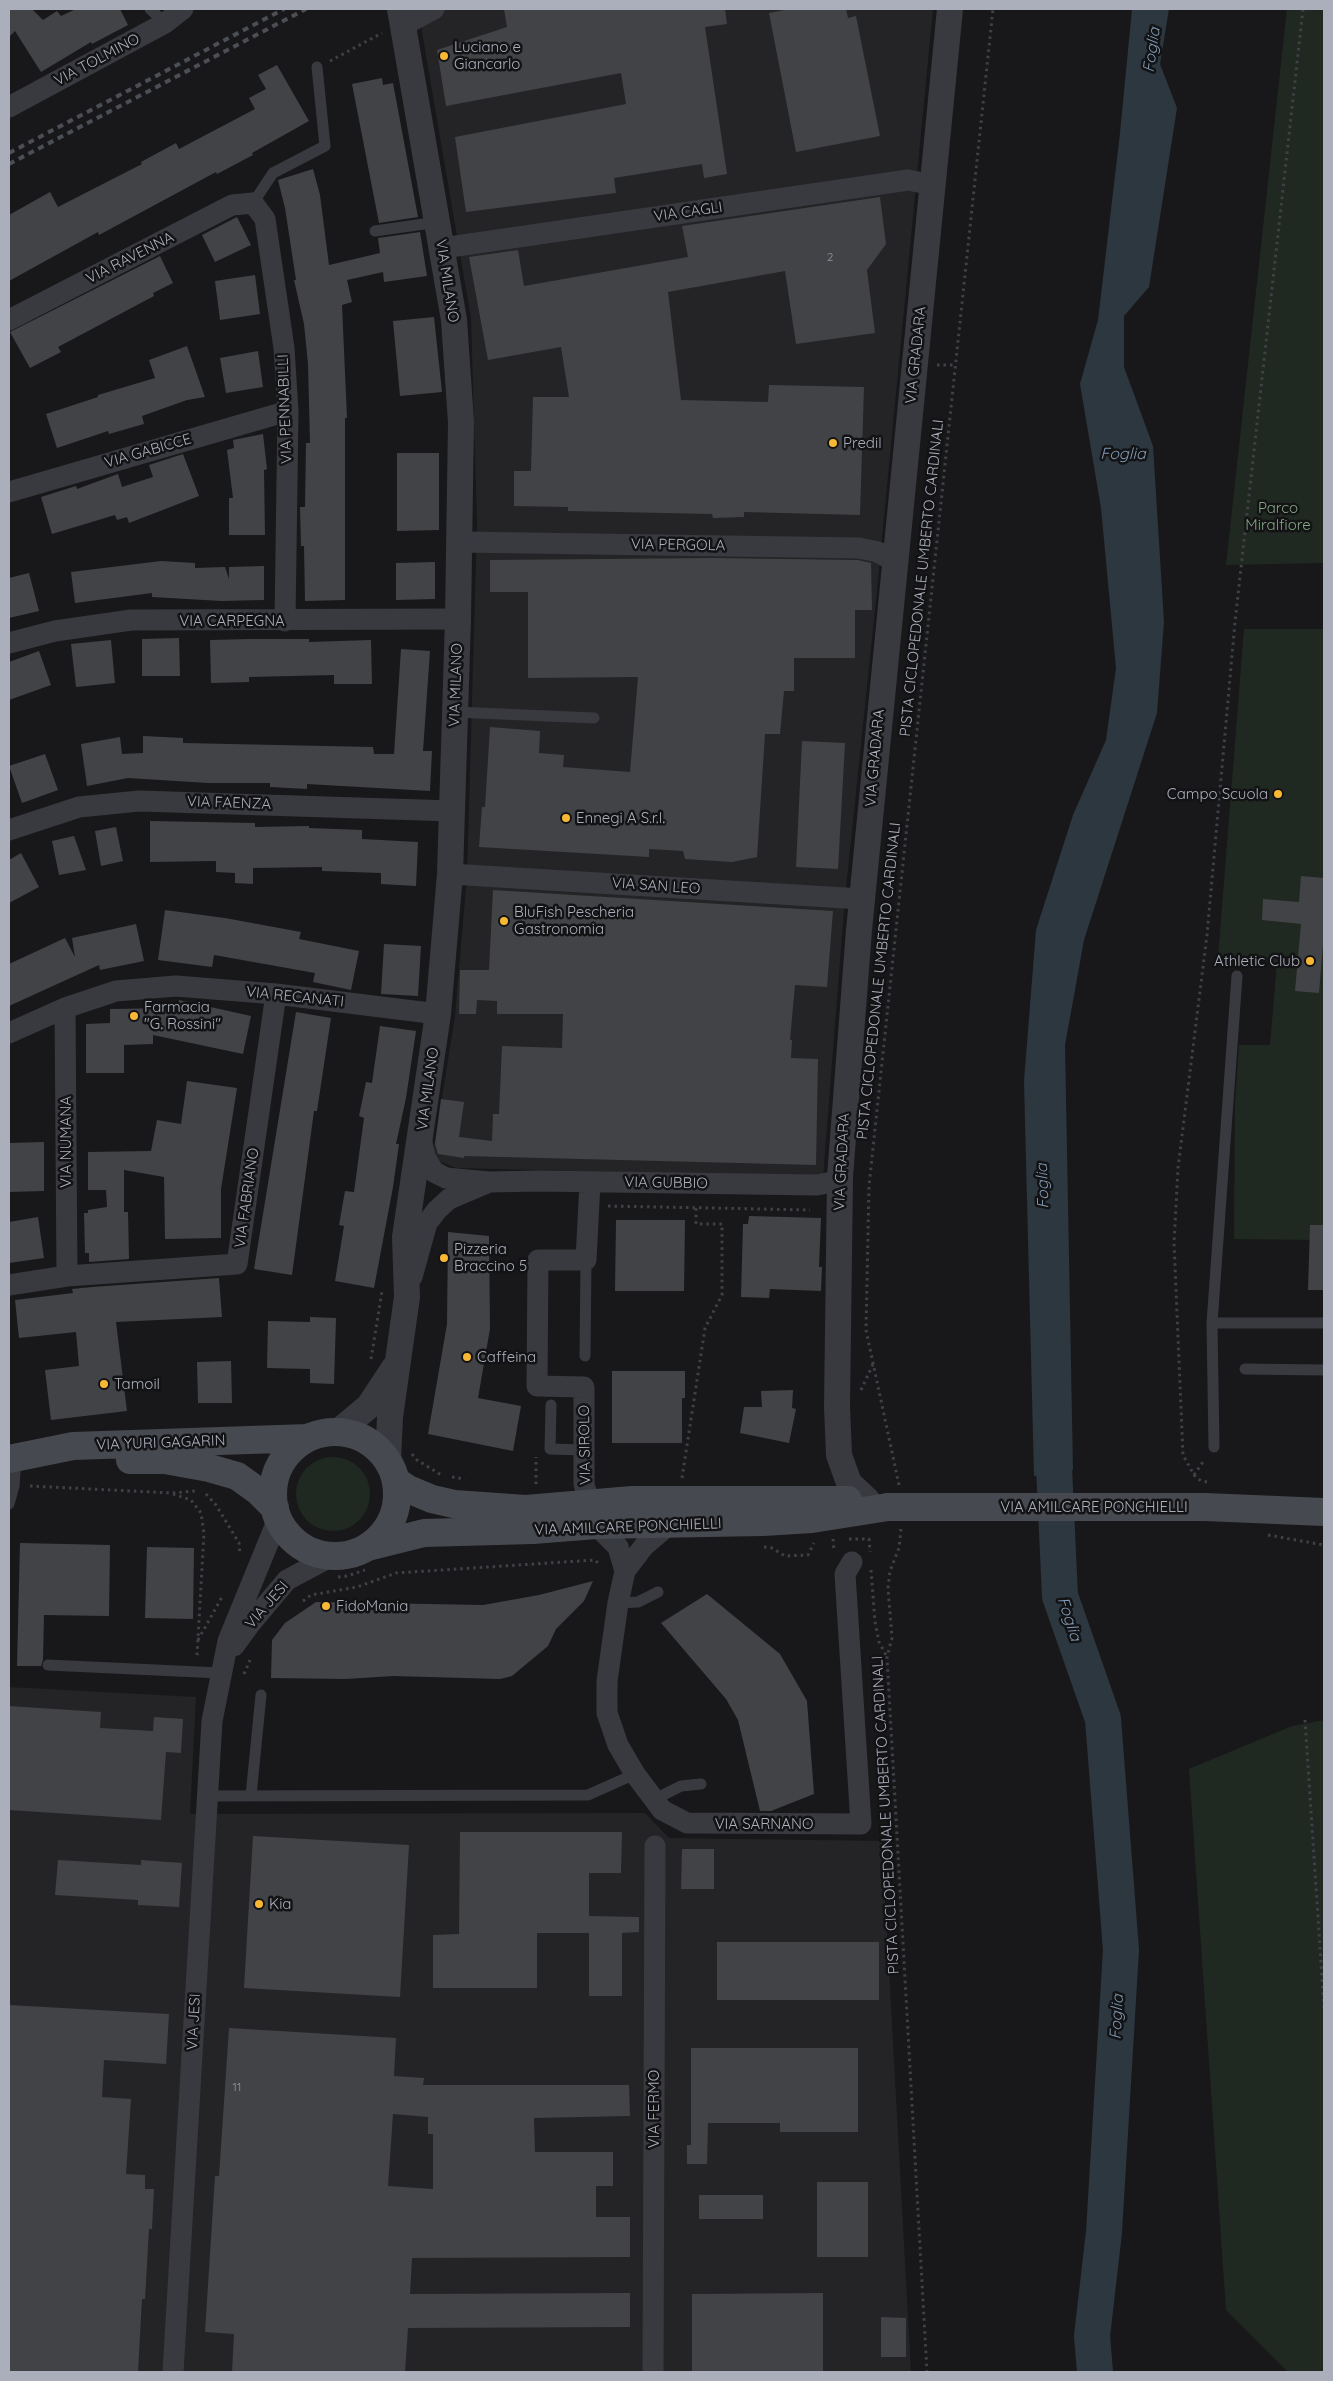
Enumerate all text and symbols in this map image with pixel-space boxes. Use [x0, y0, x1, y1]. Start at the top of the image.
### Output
water label: Foglia [1139, 26, 1165, 74]
street label: VIA TOLMINO [51, 30, 143, 90]
place label: Luciano e Giancarlo [454, 38, 521, 73]
marker: Luciano e Giancarlo [438, 50, 450, 62]
street label: VIA CAGLI [653, 198, 723, 226]
street label: VIA RAVENNA [83, 228, 177, 288]
street label: VIA MILANO [432, 238, 462, 324]
house number: 2 [827, 250, 833, 264]
street label: VIA GRADARA [902, 305, 930, 405]
street label: VIA PENNABILLI [274, 354, 296, 464]
street label: PISTA CICLOPEDONALE UMBERTO CARDINALI [896, 419, 948, 737]
street label: VIA GABICCE [103, 430, 193, 472]
place label: Predil [843, 434, 882, 452]
marker: Predil [827, 437, 839, 449]
water label: Foglia [1100, 444, 1146, 464]
park label: Parco Miralfiore [1245, 499, 1311, 534]
street label: VIA PERGOLA [631, 535, 725, 555]
street label: VIA CARPEGNA [179, 612, 285, 630]
street label: VIA MILANO [446, 643, 466, 727]
street label: VIA GRADARA [862, 708, 888, 808]
place label: Campo Scuola [1167, 785, 1268, 803]
marker: Campo Scuola [1272, 788, 1284, 800]
street label: VIA FAENZA [187, 793, 271, 813]
place label: Ennegi A S.r.l. [576, 809, 665, 827]
marker: Ennegi A S.r.l. [560, 812, 572, 824]
street label: PISTA CICLOPEDONALE UMBERTO CARDINALI [853, 822, 905, 1140]
street label: VIA SAN LEO [611, 874, 701, 898]
place label: BluFish Pescheria Gastronomia [514, 903, 634, 938]
marker: BluFish Pescheria Gastronomia [498, 915, 510, 927]
place label: Athletic Club [1214, 952, 1300, 970]
marker: Athletic Club [1304, 955, 1316, 967]
street label: VIA RECANATI [245, 983, 345, 1011]
place label: Farmacia "G. Rossini" [144, 998, 221, 1033]
marker: Farmacia "G. Rossini" [128, 1010, 140, 1022]
street label: VIA MILANO [413, 1046, 443, 1132]
street label: VIA NUMANA [57, 1096, 75, 1188]
street label: VIA GRADARA [830, 1113, 854, 1211]
street label: VIA FABRIANO [231, 1147, 263, 1249]
water label: Foglia [1033, 1163, 1053, 1209]
street label: VIA GUBBIO [624, 1173, 708, 1193]
place label: Pizzeria Braccino 5 [454, 1240, 527, 1275]
marker: Pizzeria Braccino 5 [438, 1252, 450, 1264]
place label: Caffeina [477, 1348, 536, 1366]
marker: Caffeina [461, 1351, 473, 1363]
place label: Tamoil [114, 1375, 160, 1393]
marker: Tamoil [98, 1378, 110, 1390]
street label: VIA SIROLO [575, 1405, 595, 1485]
street label: VIA YURI GAGARIN [96, 1432, 226, 1454]
street label: VIA AMILCARE PONCHIELLI [1000, 1498, 1188, 1516]
street label: VIA AMILCARE PONCHIELLI [534, 1515, 722, 1539]
street label: VIA JESI [242, 1578, 292, 1632]
water label: Foglia [1053, 1595, 1085, 1643]
place label: FidoMania [336, 1597, 408, 1615]
marker: FidoMania [320, 1600, 332, 1612]
street label: PISTA CICLOPEDONALE UMBERTO CARDINALI [869, 1655, 903, 1975]
street label: VIA SARNANO [715, 1815, 813, 1833]
place label: Kia [269, 1895, 291, 1913]
marker: Kia [253, 1898, 265, 1910]
street label: VIA JESI [184, 1993, 204, 2051]
water label: Foglia [1106, 1994, 1128, 2040]
street label: VIA FERMO [645, 2070, 663, 2148]
house number: 11 [233, 2080, 241, 2094]

